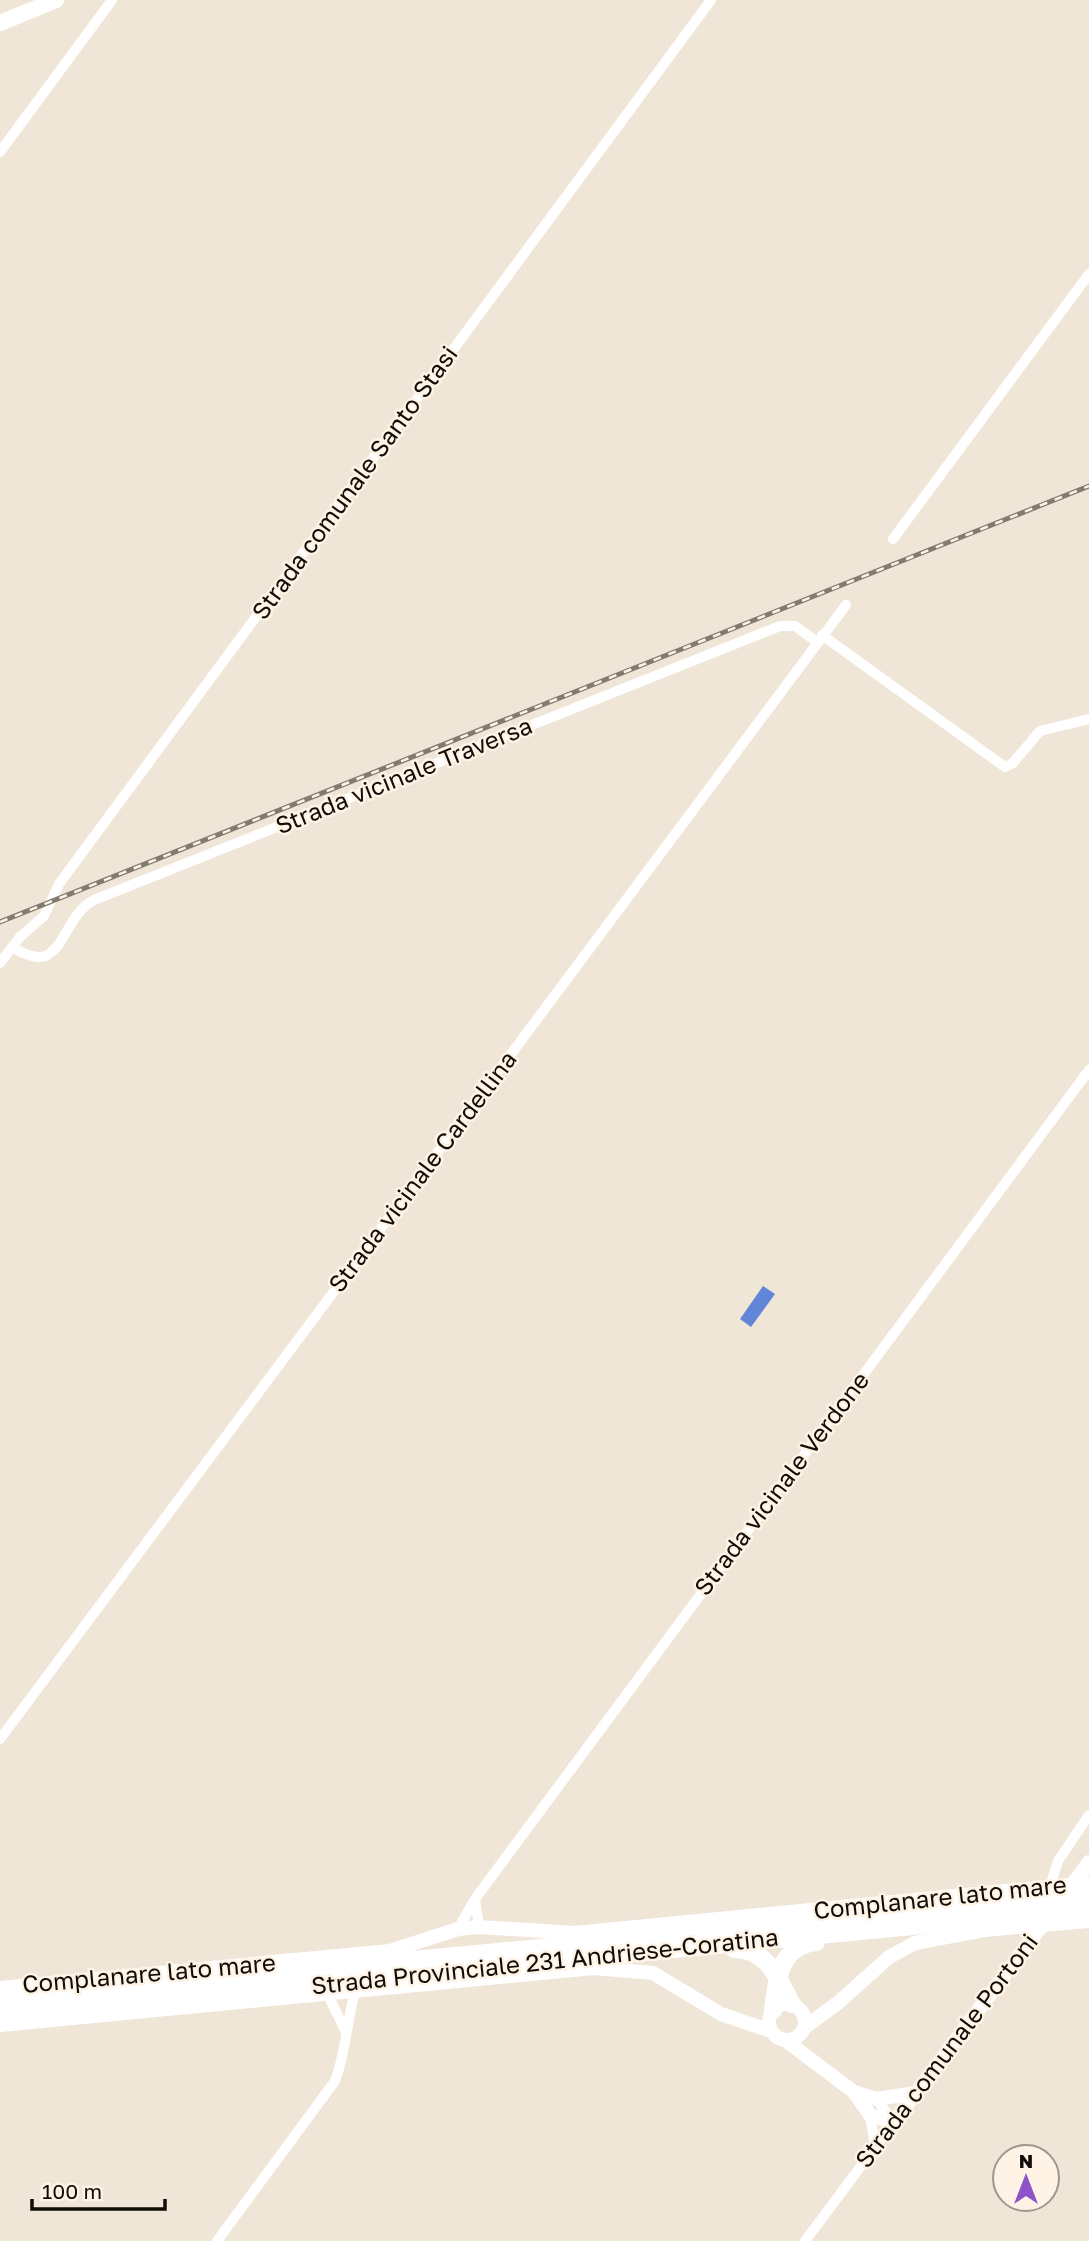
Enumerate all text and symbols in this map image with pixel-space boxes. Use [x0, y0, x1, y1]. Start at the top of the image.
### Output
street label: Strada comunale Santo Stasi [245, 340, 463, 625]
street label: Strada vicinale Traversa [271, 710, 536, 839]
street label: Strada vicinale Cardellina [322, 1045, 522, 1297]
street label: Strada vicinale Verdone [687, 1366, 874, 1600]
street label: Complanare lato mare [812, 1869, 1068, 1924]
street label: Strada Provinciale 231 Andriese-Coratina [310, 1922, 780, 1999]
street label: Strada comunale Portoni [848, 1927, 1043, 2173]
street label: Complanare lato mare [21, 1947, 277, 1998]
north arrow [991, 2143, 1061, 2213]
text: N [1019, 2149, 1033, 2172]
scale bar [32, 2168, 164, 2212]
text: 100 m [42, 2178, 102, 2204]

